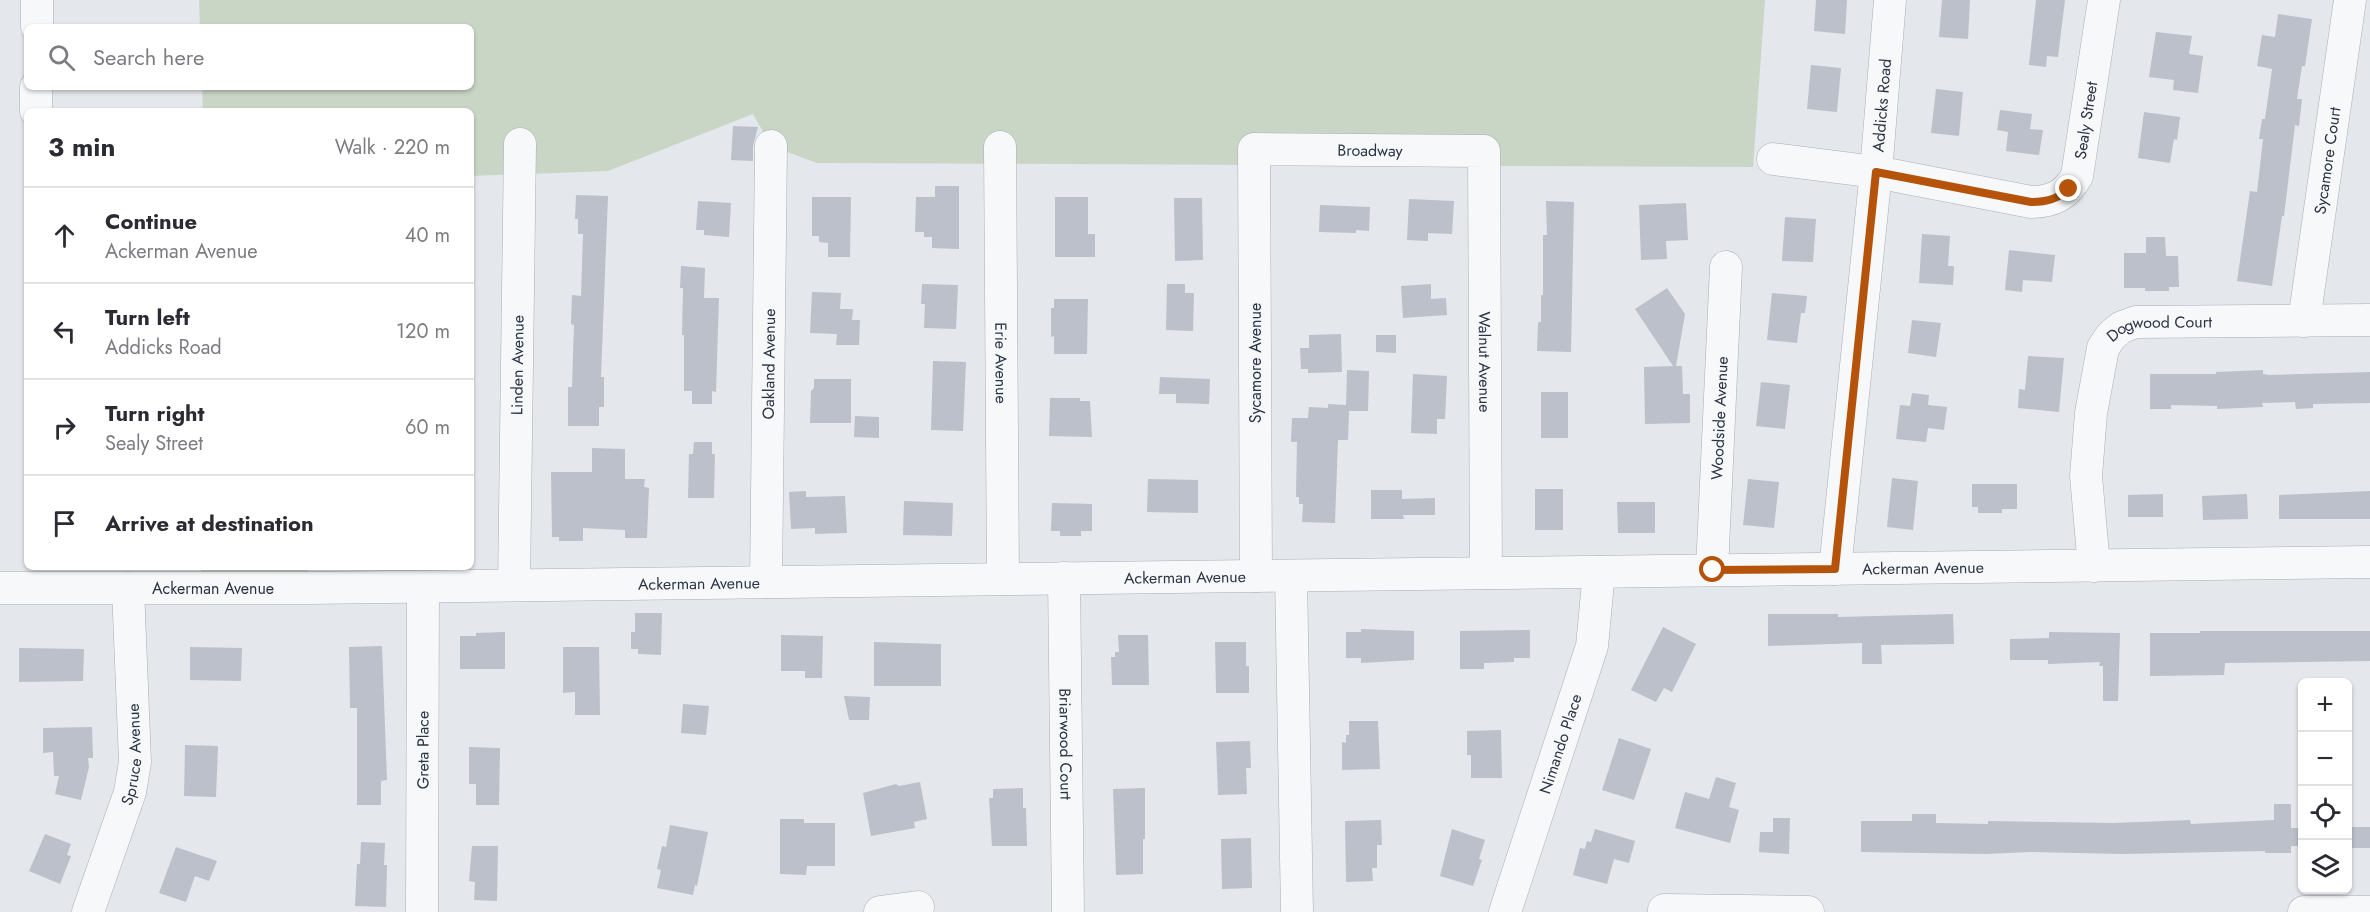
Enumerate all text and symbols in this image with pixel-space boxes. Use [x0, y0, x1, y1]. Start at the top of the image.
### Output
search box [24, 24, 474, 90]
icon: search [45, 41, 78, 74]
text: Search here [93, 41, 204, 73]
street label: Addicks Road [1867, 58, 1897, 153]
street label: Sealy Street [2069, 80, 2103, 161]
street label: Sycamore Court [2308, 105, 2347, 216]
text: 3 min [48, 128, 115, 166]
text: Walk · 220 m [335, 133, 450, 162]
street label: Broadway [1337, 139, 1404, 162]
route end [2055, 175, 2081, 201]
text: Continue [105, 205, 197, 237]
icon: ahead [48, 219, 81, 252]
text: 40 m [405, 221, 450, 250]
text: Ackerman Avenue [105, 237, 257, 266]
text: Turn left [105, 301, 190, 333]
street label: Sycamore Avenue [1244, 303, 1267, 423]
street label: Oakland Avenue [757, 308, 781, 420]
street label: Dogwood Court [2102, 310, 2212, 347]
street label: Walnut Avenue [1473, 311, 1496, 413]
icon: left [48, 315, 81, 348]
street label: Linden Avenue [505, 315, 530, 415]
text: 120 m [396, 317, 450, 346]
street label: Erie Avenue [989, 322, 1013, 404]
text: Addicks Road [105, 333, 222, 362]
street label: Woodside Avenue [1705, 356, 1734, 481]
text: Turn right [105, 397, 205, 429]
icon: right [48, 411, 81, 444]
text: 60 m [405, 413, 450, 442]
text: Sealy Street [105, 429, 203, 458]
icon: arrive [48, 507, 81, 540]
text: Arrive at destination [105, 507, 314, 539]
route start [1699, 556, 1725, 582]
street label: Ackerman Avenue [1862, 556, 1984, 580]
street label: Ackerman Avenue [1124, 565, 1246, 590]
street label: Ackerman Avenue [638, 571, 760, 596]
street label: Ackerman Avenue [152, 577, 274, 600]
map controls [2298, 678, 2352, 894]
button: + [2298, 678, 2352, 732]
street label: Briarwood Court [1053, 688, 1078, 800]
street label: Nimando Place [1533, 691, 1588, 797]
street label: Spruce Avenue [115, 703, 147, 809]
street label: Greta Place [411, 711, 435, 789]
button: − [2298, 732, 2352, 786]
button: locate [2298, 786, 2352, 840]
button: layers [2298, 840, 2352, 894]

